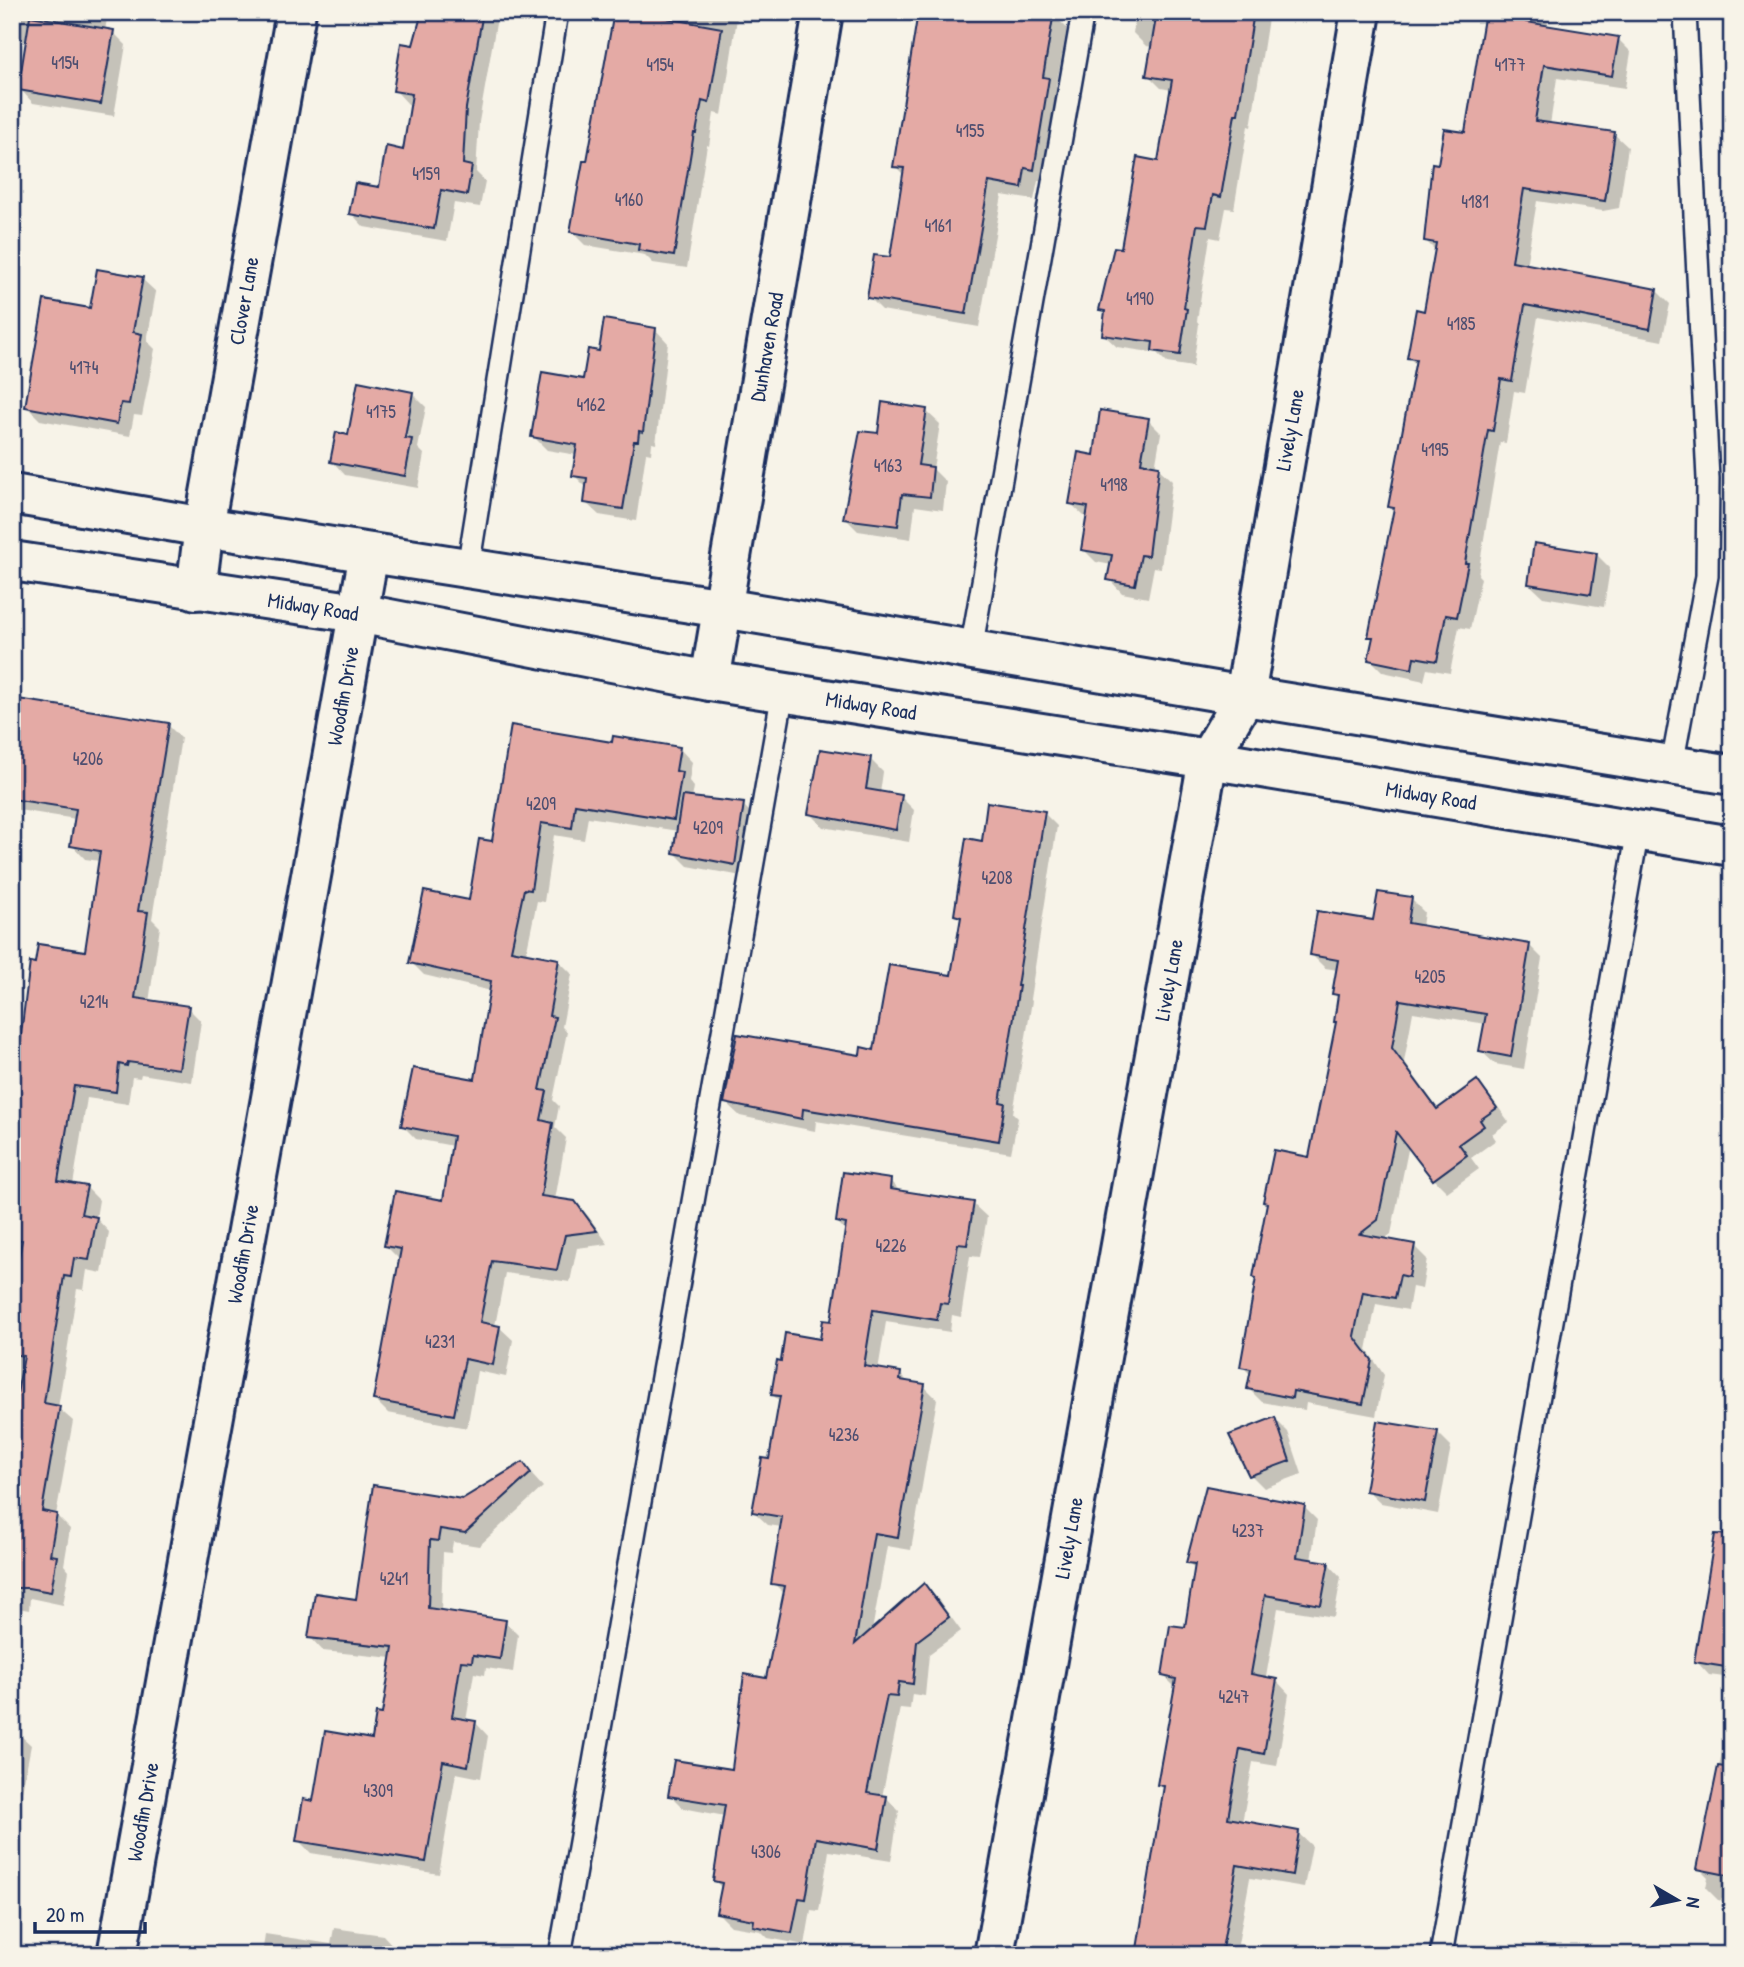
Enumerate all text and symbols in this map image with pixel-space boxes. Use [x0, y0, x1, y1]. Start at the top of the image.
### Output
house number: 4154 [51, 50, 79, 75]
house number: 4154 [646, 52, 674, 77]
house number: 4177 [1494, 52, 1526, 77]
house number: 4155 [956, 118, 985, 143]
house number: 4159 [412, 161, 440, 186]
house number: 4160 [615, 187, 643, 212]
house number: 4181 [1461, 189, 1489, 214]
house number: 4161 [925, 213, 952, 238]
street label: Clover Lane [221, 255, 266, 347]
house number: 4190 [1126, 286, 1154, 311]
street label: Dunhaven Road [743, 290, 790, 404]
house number: 4185 [1447, 311, 1476, 336]
house number: 4174 [70, 355, 99, 380]
street label: Lively Lane [1268, 387, 1311, 473]
house number: 4162 [577, 392, 606, 417]
house number: 4175 [366, 399, 396, 424]
house number: 4195 [1421, 437, 1449, 462]
house number: 4163 [874, 453, 902, 478]
house number: 4198 [1100, 472, 1128, 497]
street label: Midway Road [266, 585, 361, 628]
street label: Woodfin Drive [320, 644, 365, 748]
street label: Midway Road [824, 684, 919, 727]
house number: 4206 [73, 746, 103, 771]
street label: Midway Road [1384, 774, 1479, 817]
house number: 4209 [526, 791, 556, 816]
house number: 4209 [693, 815, 723, 840]
house number: 4208 [981, 865, 1013, 890]
street label: Lively Lane [1147, 937, 1190, 1023]
house number: 4205 [1415, 964, 1446, 989]
house number: 4214 [80, 989, 108, 1014]
street label: Woodfin Drive [220, 1202, 265, 1306]
house number: 4226 [876, 1233, 906, 1258]
house number: 4231 [425, 1329, 455, 1354]
house number: 4236 [829, 1422, 859, 1447]
street label: Lively Lane [1047, 1495, 1090, 1581]
house number: 4237 [1232, 1518, 1264, 1543]
house number: 4241 [380, 1566, 408, 1591]
house number: 4247 [1219, 1684, 1250, 1709]
street label: Woodfin Drive [120, 1760, 165, 1864]
house number: 4309 [363, 1778, 393, 1803]
house number: 4306 [751, 1839, 781, 1864]
north arrow [1642, 1866, 1712, 1936]
scale bar [35, 1890, 145, 1934]
text: N [1680, 1896, 1707, 1910]
text: 20 m [46, 1900, 84, 1929]

